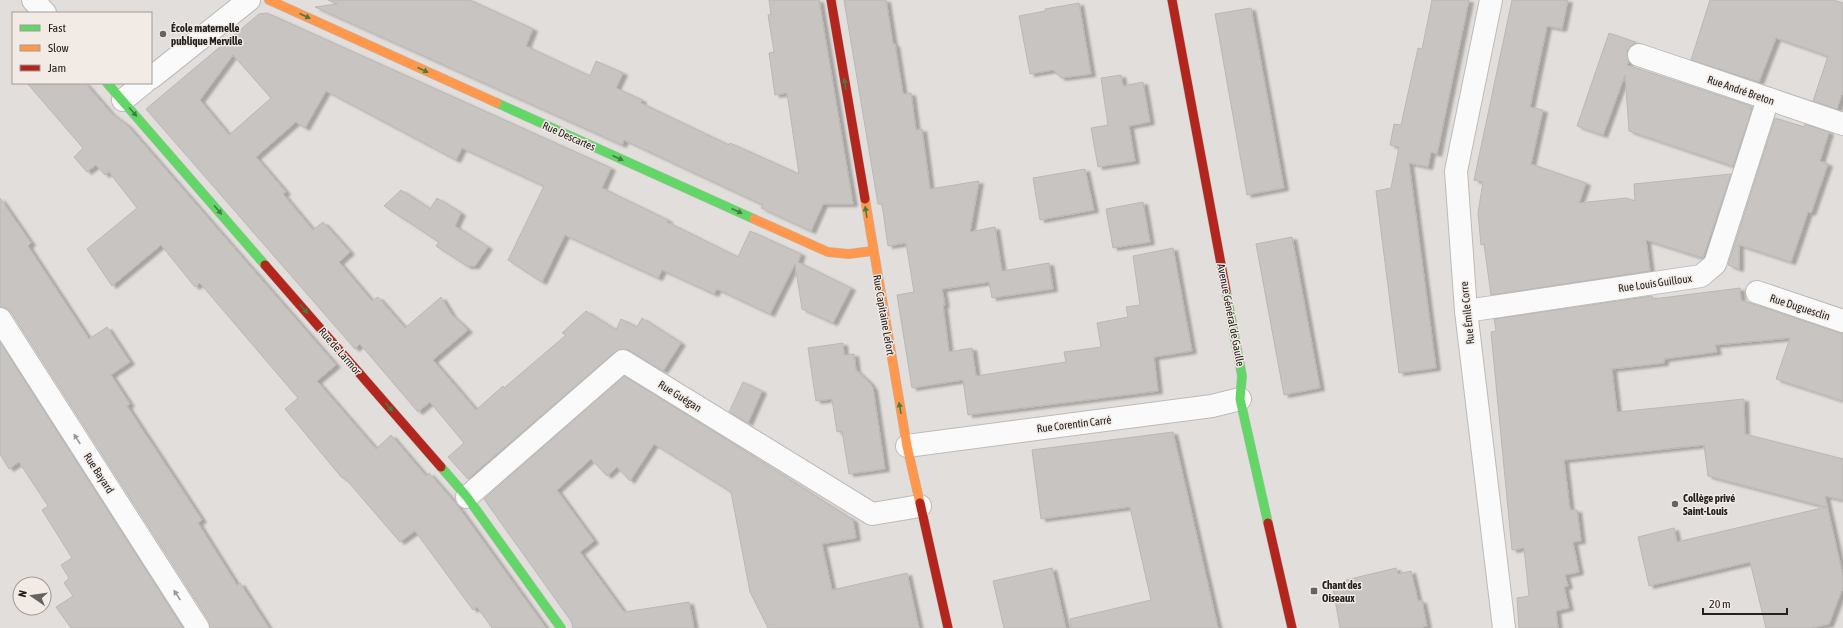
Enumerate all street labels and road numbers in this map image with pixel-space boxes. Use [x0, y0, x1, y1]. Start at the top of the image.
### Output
street label: Rue André Breton [1706, 73, 1776, 107]
street label: Rue Descartes [541, 119, 597, 153]
street label: Avenue Général de Gaulle [1215, 263, 1247, 367]
street label: Rue Louis Guilloux [1617, 272, 1693, 294]
street label: Rue Capitaine Lefort [871, 274, 897, 356]
street label: Rue Émile Corre [1458, 281, 1476, 345]
street label: Rue Duguesclin [1768, 292, 1832, 322]
street label: Rue de Larmor [316, 325, 364, 377]
street label: Rue Guégan [656, 378, 704, 414]
street label: Rue Corentin Carré [1036, 413, 1112, 435]
street label: Rue Bayard [82, 451, 116, 495]

